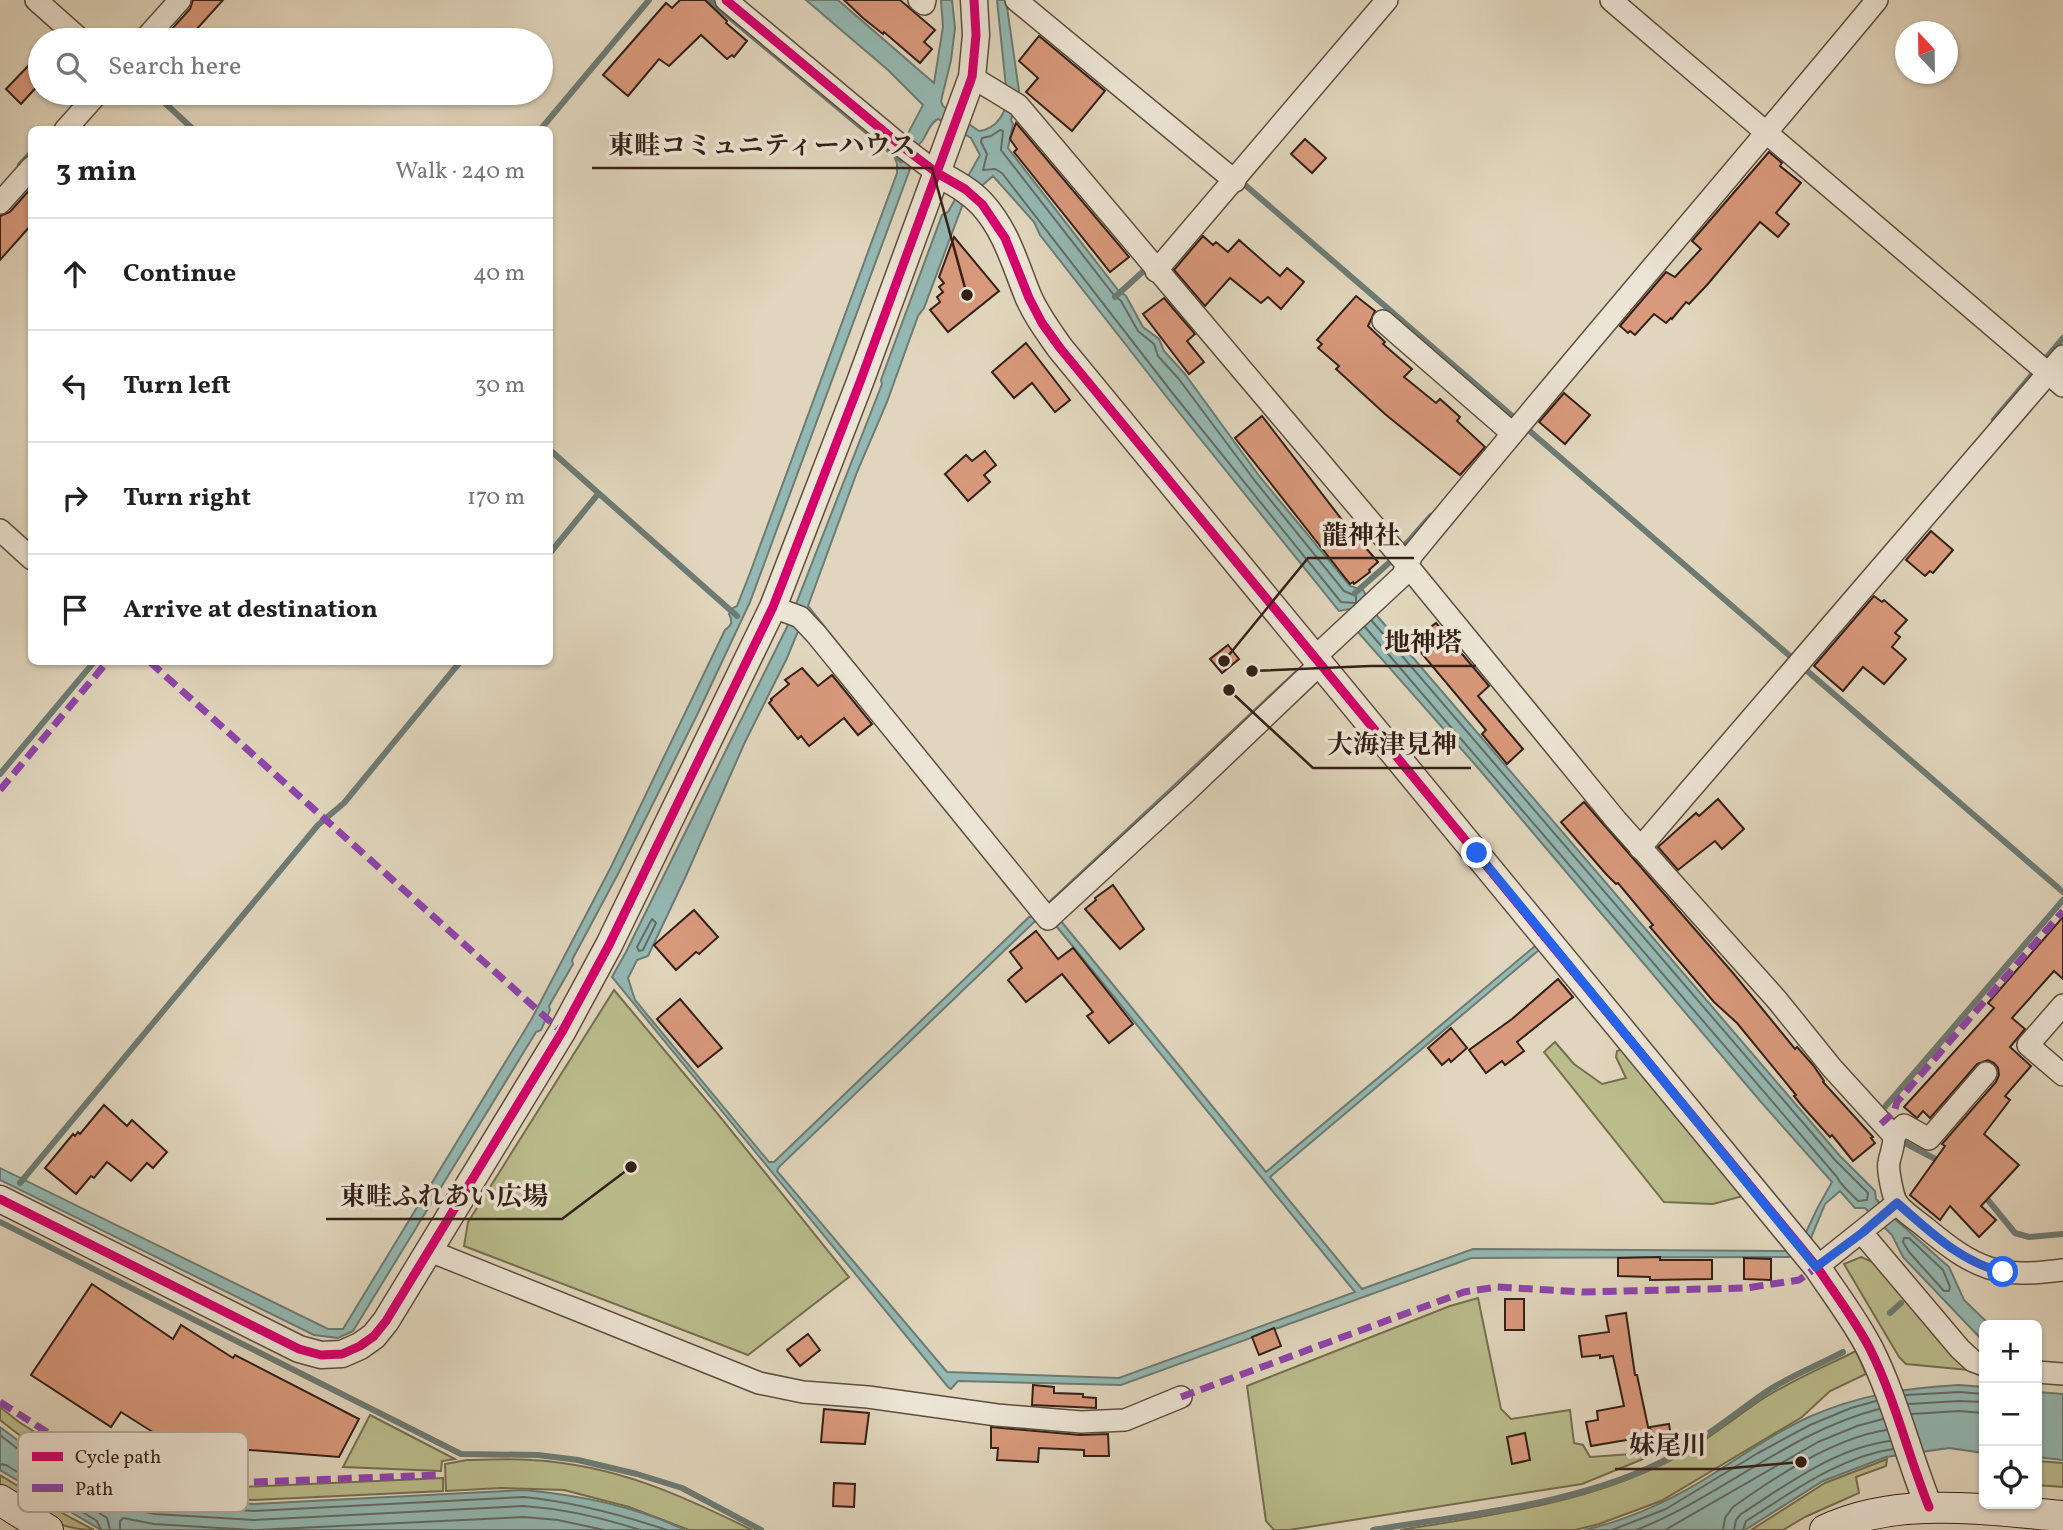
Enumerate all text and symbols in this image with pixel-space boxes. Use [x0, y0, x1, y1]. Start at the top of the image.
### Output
north arrow [1895, 21, 1958, 84]
search box [28, 28, 553, 105]
icon: search [52, 48, 90, 86]
text: Search here [108, 49, 241, 85]
callout: 東畦コミュニティーハウス [592, 121, 932, 168]
text: 東畦コミュニティーハウス [608, 129, 916, 165]
text: 3 min [56, 151, 137, 193]
text: Walk · 240 m [395, 156, 525, 188]
icon: ahead [56, 255, 94, 293]
text: Continue [123, 256, 236, 292]
text: 40 m [473, 258, 525, 290]
icon: left [56, 367, 94, 405]
text: Turn left [123, 368, 231, 404]
text: 30 m [475, 370, 525, 402]
icon: right [56, 479, 94, 517]
text: Turn right [123, 480, 251, 516]
text: 170 m [467, 482, 525, 514]
callout: 龍神社 [1308, 511, 1414, 558]
text: 龍神社 [1322, 519, 1400, 555]
icon: arrive [56, 591, 94, 629]
text: Arrive at destination [123, 592, 378, 628]
callout: 地神塔 [1370, 619, 1476, 666]
text: 地神塔 [1384, 626, 1462, 662]
callout: 大海津見神 [1313, 721, 1471, 768]
text: 大海津見神 [1327, 728, 1457, 764]
route end [1461, 837, 1492, 868]
callout: 東畦ふれあい広場 [326, 1172, 562, 1219]
text: 東畦ふれあい広場 [340, 1180, 548, 1216]
route start [1987, 1256, 2018, 1287]
map controls [1979, 1320, 2042, 1509]
button: + [1979, 1320, 2042, 1383]
button: − [1979, 1383, 2042, 1446]
callout: 妹尾川 [1615, 1422, 1721, 1469]
text: 妹尾川 [1629, 1429, 1707, 1465]
legend [18, 1432, 248, 1512]
text: Cycle path [75, 1445, 161, 1471]
button: locate [1979, 1446, 2042, 1509]
text: Path [75, 1477, 113, 1503]

